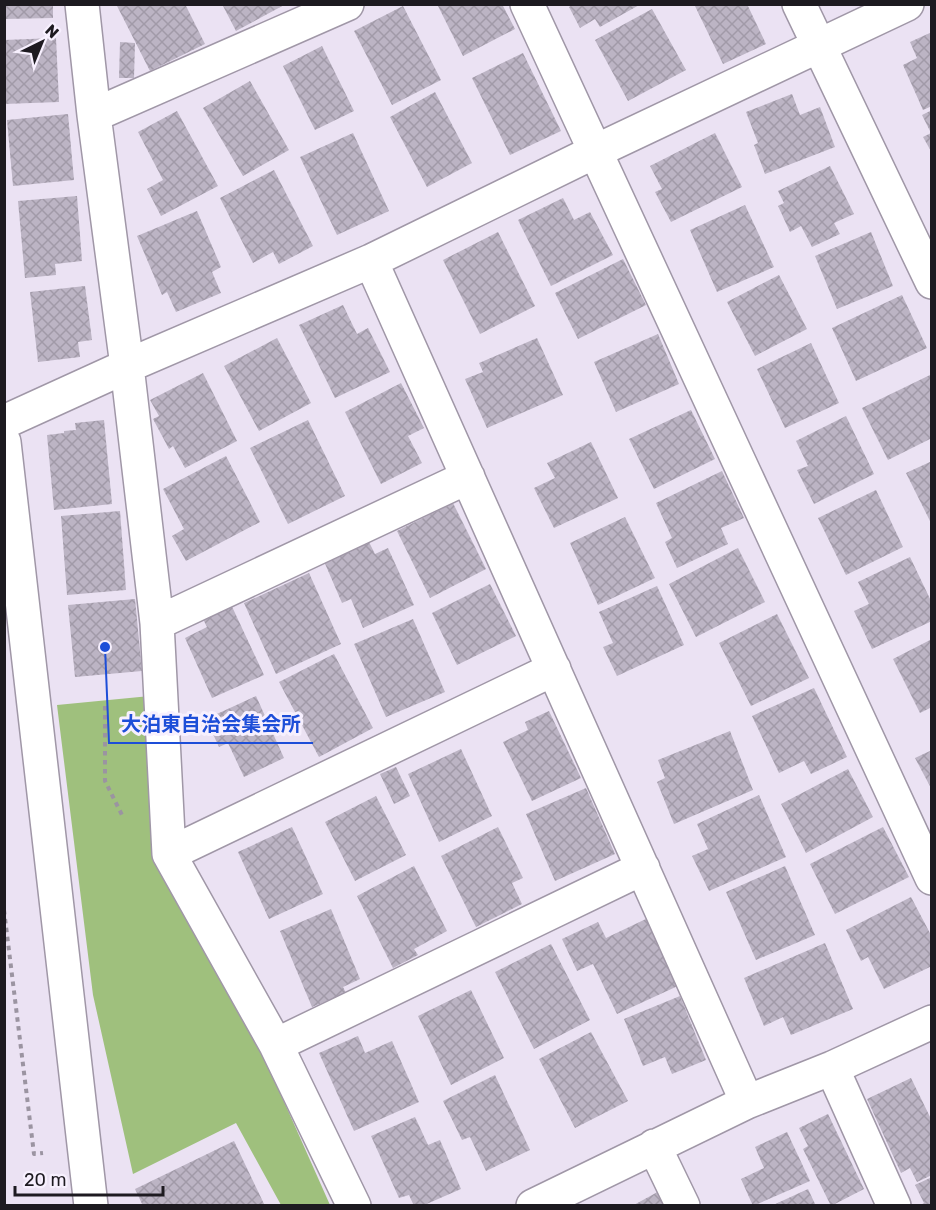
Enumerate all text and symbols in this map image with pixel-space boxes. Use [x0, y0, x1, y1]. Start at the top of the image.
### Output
north arrow [12, 12, 72, 72]
text: N [41, 21, 63, 42]
callout: 大泊東自治会集会所 [109, 705, 313, 743]
text: 大泊東自治会集会所 [121, 712, 301, 736]
scale bar [15, 1159, 164, 1197]
text: 20 m [24, 1169, 66, 1191]

